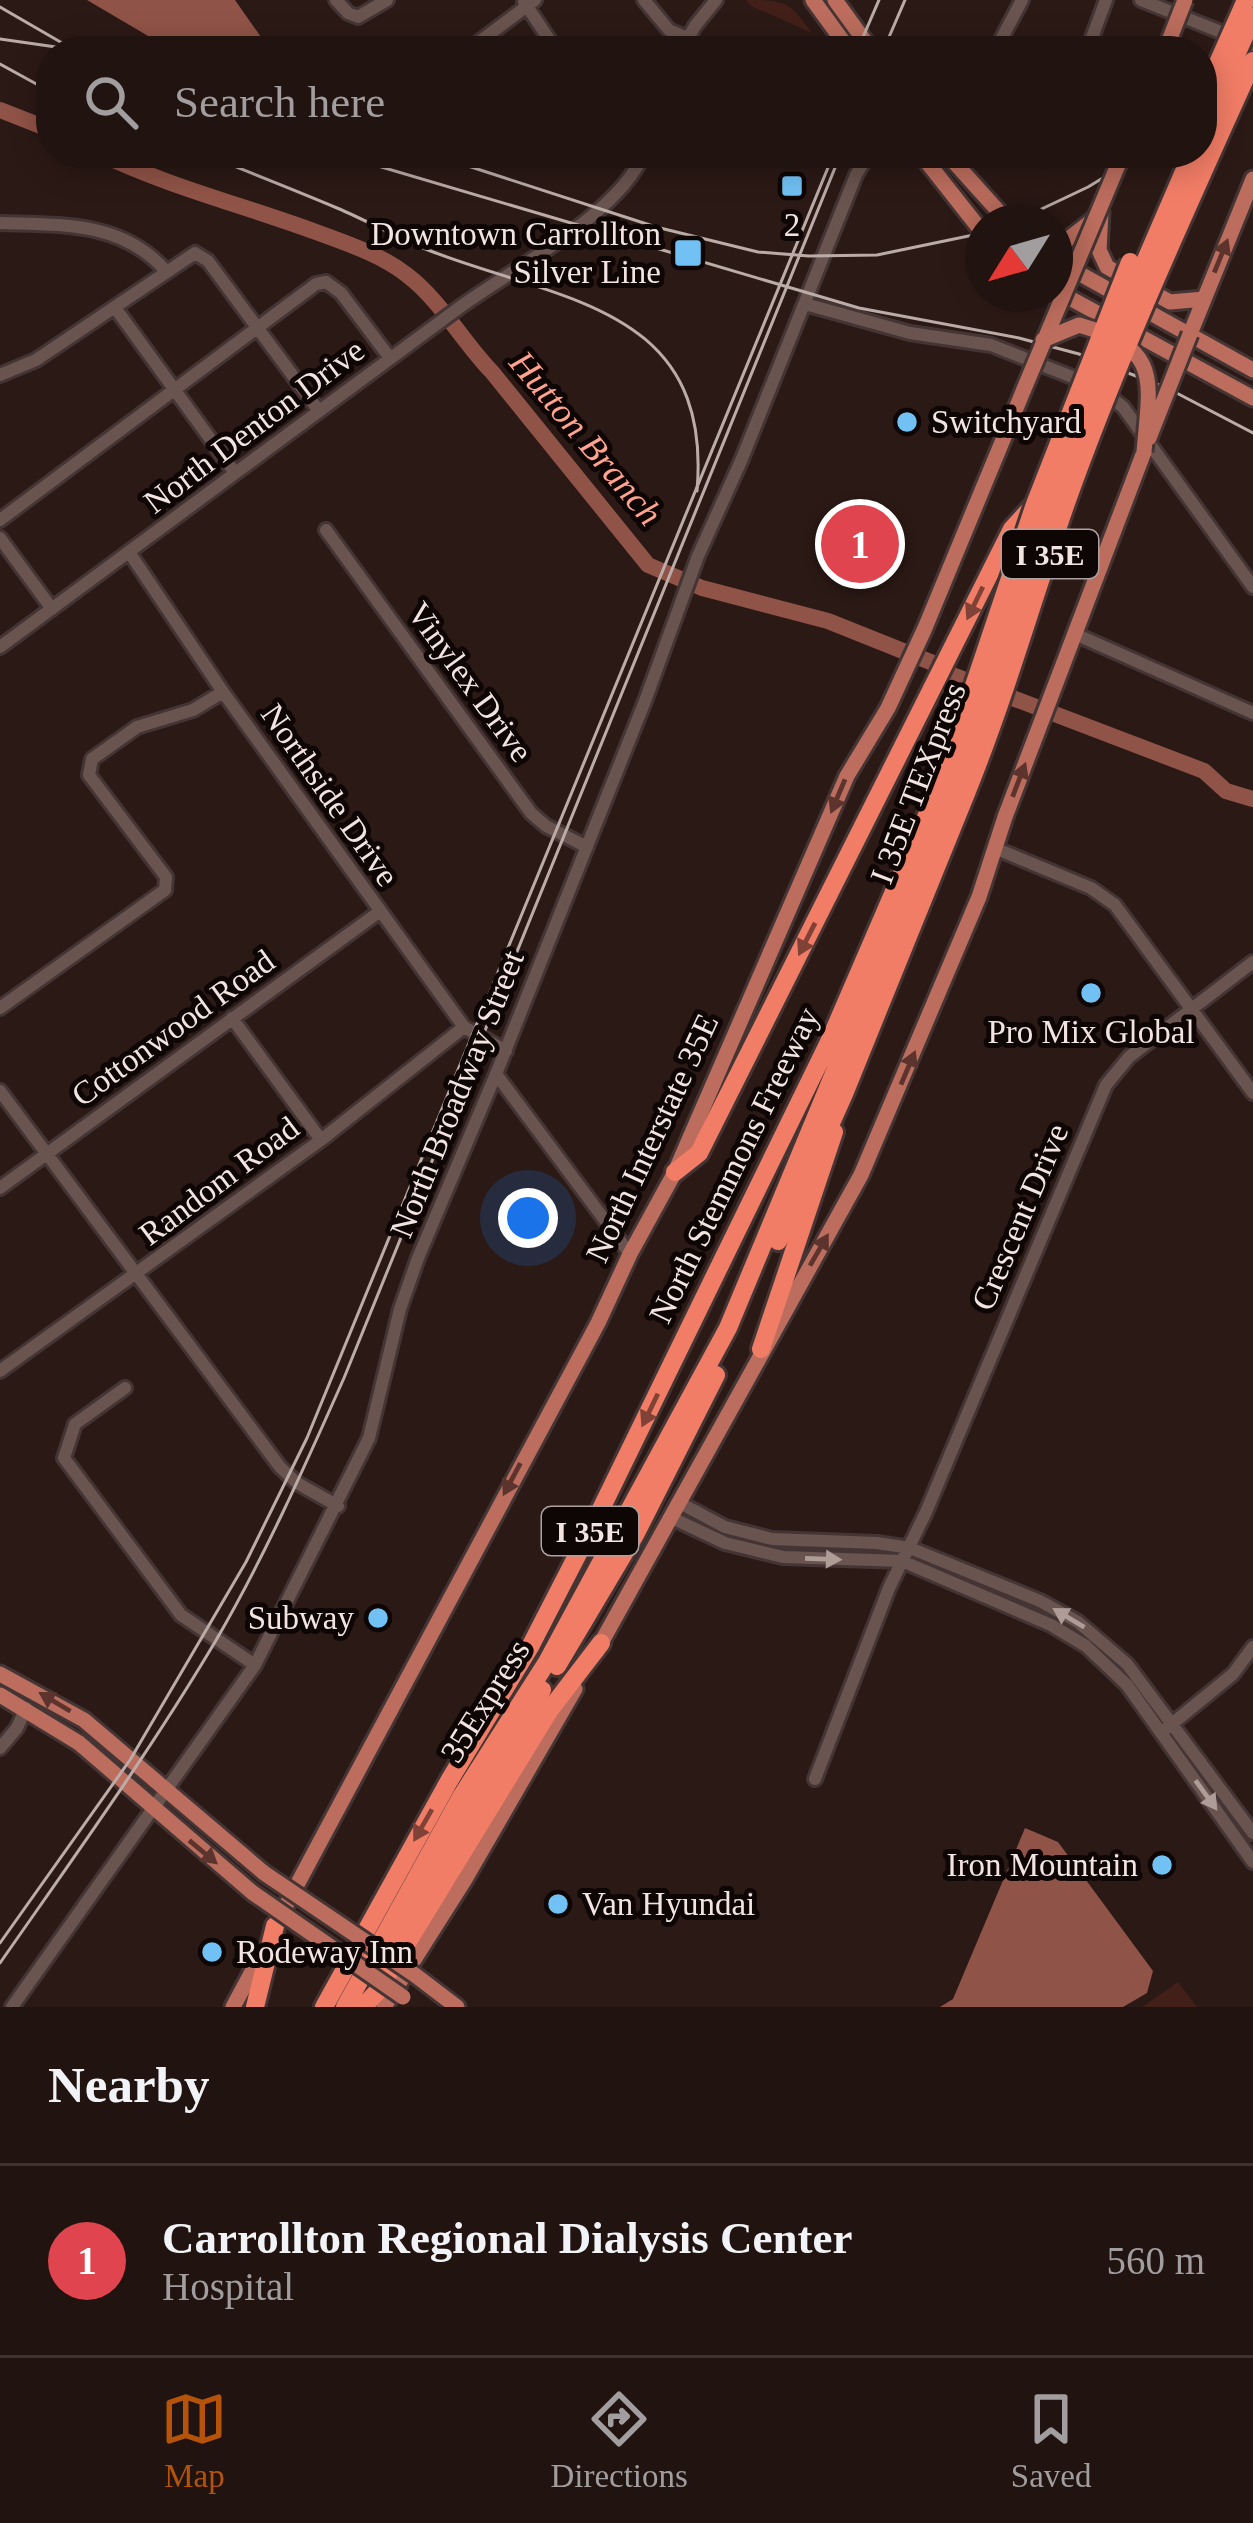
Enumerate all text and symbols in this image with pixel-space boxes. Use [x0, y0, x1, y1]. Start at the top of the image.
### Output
search box [36, 36, 1217, 168]
icon: search [78, 69, 144, 135]
text: Search here [174, 77, 385, 127]
marker: 2 [779, 173, 805, 199]
north arrow [965, 204, 1073, 312]
place label: 2 [784, 207, 800, 243]
place label: Downtown Carrollton Silver Line [370, 216, 661, 290]
marker: Downtown Carrollton Silver Line [672, 237, 704, 269]
one-way arrow [1212, 238, 1231, 274]
street label: North Denton Drive [137, 332, 371, 520]
water label: Hutton Branch [501, 342, 670, 533]
place label: Switchyard [931, 404, 1082, 440]
marker: Switchyard [894, 409, 920, 435]
pin: 1 [821, 499, 899, 589]
road number: I 35E [1002, 530, 1098, 578]
one-way arrow [965, 586, 985, 621]
street label: Vinylex Drive [400, 595, 540, 769]
street label: I 35E TEXpress [863, 678, 973, 888]
street label: Northside Drive [254, 697, 406, 893]
one-way arrow [1011, 761, 1030, 797]
one-way arrow [828, 779, 848, 814]
one-way arrow [797, 921, 817, 956]
street label: Cottonwood Road [65, 942, 282, 1113]
street label: North Broadway Street [383, 945, 531, 1243]
marker: Pro Mix Global [1078, 980, 1104, 1006]
street label: North Stemmons Freeway [642, 1001, 826, 1329]
street label: North Interstate 35E [579, 1008, 725, 1268]
place label: Pro Mix Global [987, 1014, 1195, 1050]
one-way arrow [899, 1049, 918, 1085]
street label: Random Road [132, 1109, 306, 1252]
street label: Crescent Drive [965, 1118, 1075, 1316]
your location [498, 1188, 558, 1248]
one-way arrow [808, 1234, 829, 1267]
one-way arrow [640, 1392, 660, 1427]
one-way arrow [502, 1462, 523, 1497]
road number: I 35E [542, 1507, 638, 1555]
one-way arrow [805, 1549, 843, 1568]
place label: Subway [248, 1600, 354, 1636]
marker: Subway [365, 1605, 391, 1631]
one-way arrow [1052, 1608, 1086, 1629]
street label: 35Express [433, 1633, 537, 1769]
one-way arrow [38, 1693, 72, 1714]
one-way arrow [1194, 1779, 1218, 1811]
one-way arrow [413, 1809, 434, 1842]
one-way arrow [188, 1838, 218, 1864]
place label: Iron Mountain [946, 1847, 1138, 1883]
marker: Iron Mountain [1149, 1852, 1175, 1878]
place label: Van Hyundai [582, 1886, 755, 1922]
marker: Van Hyundai [545, 1891, 571, 1917]
place label: Rodeway Inn [236, 1934, 413, 1970]
marker: Rodeway Inn [199, 1939, 225, 1965]
text: Nearby [48, 2057, 209, 2113]
text: Carrollton Regional Dialysis Center [162, 2213, 852, 2263]
text: 1 [77, 2239, 97, 2282]
text: 560 m [1106, 2239, 1205, 2282]
text: Hospital [162, 2265, 294, 2308]
tab: Map [161, 2386, 227, 2495]
tab: Directions [550, 2386, 688, 2495]
tab: Saved [1011, 2386, 1092, 2495]

